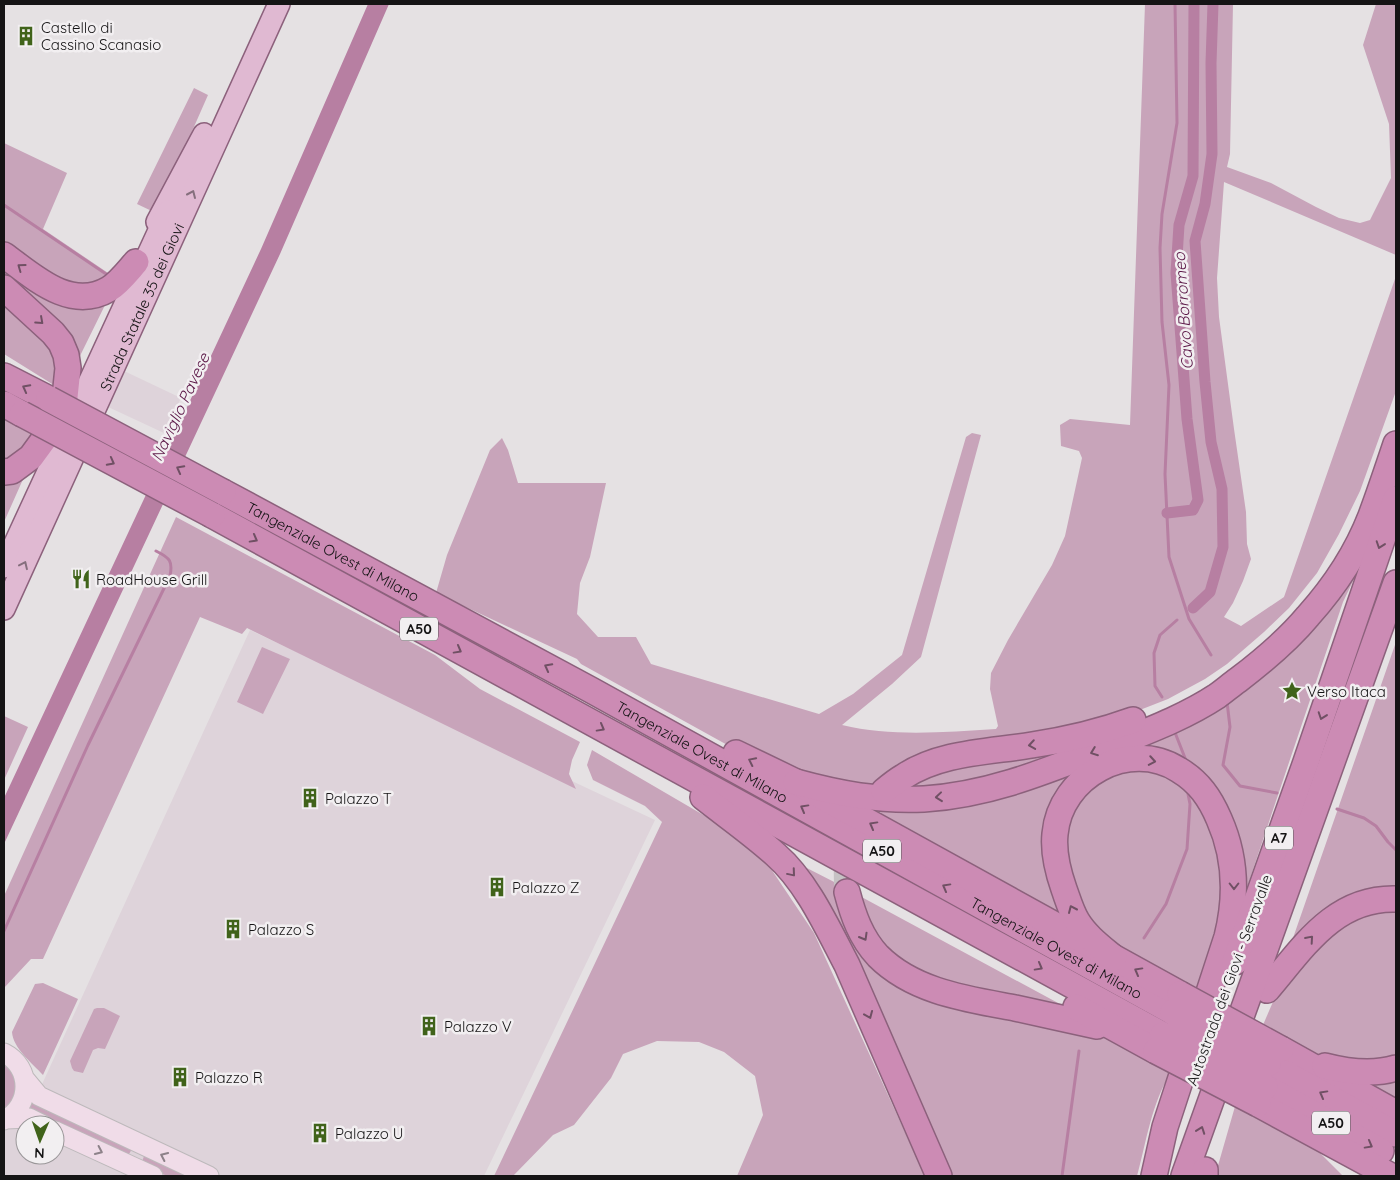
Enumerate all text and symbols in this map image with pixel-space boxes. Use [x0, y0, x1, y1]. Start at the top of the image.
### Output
place label: Castello di Cassino Scanasio [41, 18, 161, 54]
building icon: Castello di Cassino Scanasio [15, 25, 37, 47]
one-way arrow [186, 190, 196, 199]
street label: Strada Statale 35 dei Giovi [95, 220, 188, 394]
water label: Cavo Borromeo [1169, 250, 1197, 370]
one-way arrow [17, 264, 27, 273]
one-way arrow [34, 315, 43, 324]
water label: Naviglio Pavese [146, 349, 214, 464]
one-way arrow [23, 384, 32, 394]
one-way arrow [106, 455, 115, 465]
one-way arrow [176, 465, 185, 475]
street label: Tangenziale Ovest di Milano [243, 497, 423, 605]
one-way arrow [249, 532, 258, 542]
one-way arrow [1376, 541, 1386, 549]
one-way arrow [18, 561, 28, 570]
restaurant icon: RoadHouse Grill [70, 568, 92, 590]
place label: RoadHouse Grill [96, 570, 208, 589]
road number: A50 [400, 618, 438, 640]
one-way arrow [453, 644, 462, 654]
one-way arrow [545, 663, 554, 673]
place icon: Verso Itaca [1281, 680, 1303, 702]
place label: Verso Itaca [1307, 682, 1386, 701]
street label: Tangenziale Ovest di Milano [613, 696, 791, 807]
one-way arrow [1318, 711, 1328, 719]
one-way arrow [596, 722, 605, 732]
one-way arrow [1028, 740, 1037, 750]
one-way arrow [1091, 746, 1099, 756]
one-way arrow [1148, 755, 1157, 765]
one-way arrow [749, 757, 758, 767]
building icon: Palazzo T [299, 787, 321, 809]
place label: Palazzo T [325, 789, 392, 808]
one-way arrow [935, 791, 943, 802]
one-way arrow [800, 805, 809, 815]
one-way arrow [869, 821, 878, 831]
road number: A7 [1265, 826, 1293, 850]
road number: A50 [863, 839, 901, 862]
one-way arrow [786, 867, 795, 876]
street label: Autostrada dei Giovi - Serravalle [1182, 872, 1276, 1088]
building icon: Palazzo Z [486, 876, 508, 898]
place label: Palazzo Z [512, 878, 580, 897]
one-way arrow [1229, 882, 1239, 890]
one-way arrow [943, 883, 952, 893]
street label: Tangenziale Ovest di Milano [967, 892, 1146, 1003]
one-way arrow [1067, 905, 1078, 914]
building icon: Palazzo S [222, 918, 244, 940]
place label: Palazzo S [248, 920, 314, 939]
one-way arrow [858, 931, 868, 940]
one-way arrow [1304, 936, 1313, 945]
one-way arrow [1033, 961, 1042, 971]
one-way arrow [1134, 967, 1143, 977]
one-way arrow [863, 1010, 874, 1019]
building icon: Palazzo V [418, 1015, 440, 1037]
place label: Palazzo V [444, 1017, 512, 1036]
building icon: Palazzo R [169, 1066, 191, 1088]
place label: Palazzo R [195, 1068, 263, 1087]
one-way arrow [1319, 1090, 1328, 1100]
road number: A50 [1312, 1112, 1350, 1134]
north arrow [15, 1115, 65, 1165]
building icon: Palazzo U [309, 1122, 331, 1144]
place label: Palazzo U [335, 1124, 404, 1143]
one-way arrow [1195, 1127, 1205, 1135]
one-way arrow [1363, 1138, 1372, 1148]
text: N [34, 1144, 45, 1162]
one-way arrow [94, 1145, 103, 1155]
one-way arrow [161, 1152, 170, 1162]

